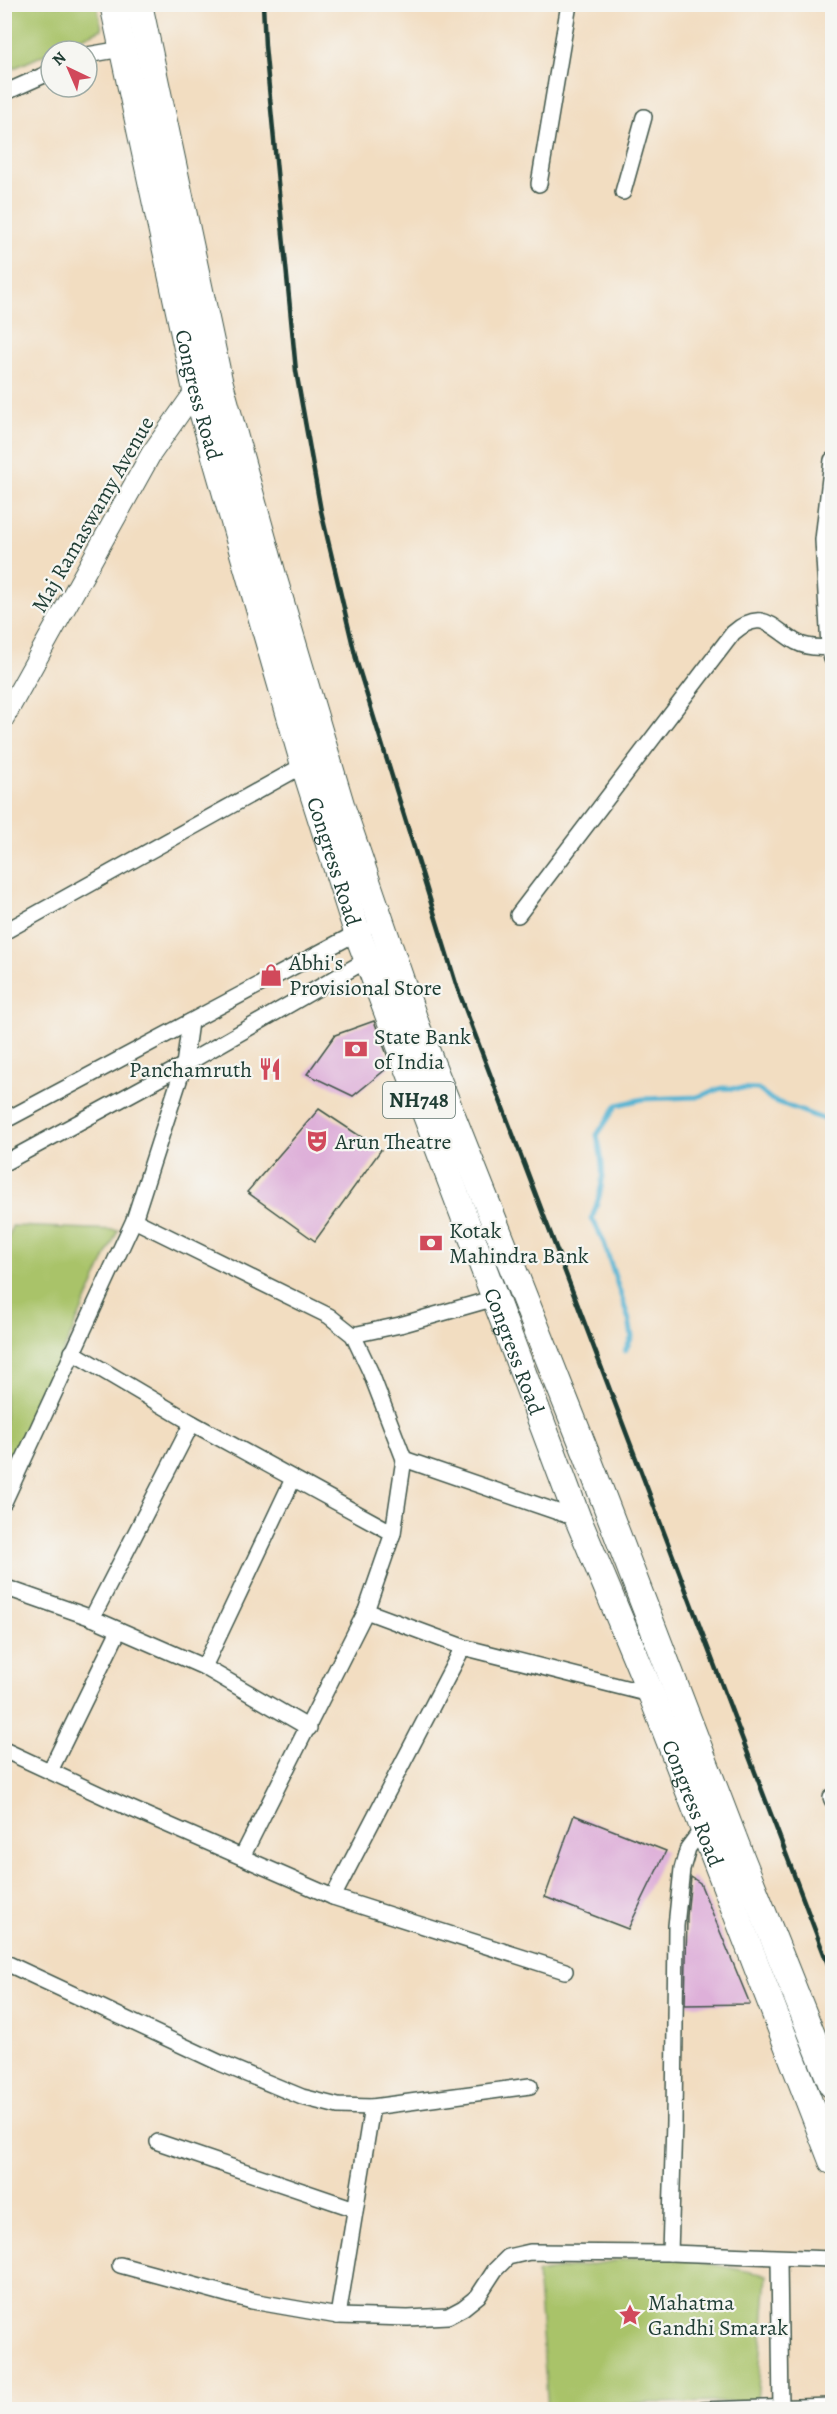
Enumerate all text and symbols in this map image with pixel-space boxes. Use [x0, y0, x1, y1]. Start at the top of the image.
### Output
north arrow [39, 39, 99, 99]
text: N [47, 47, 71, 71]
street label: Congress Road [167, 327, 229, 464]
street label: Maj Ramaswamy Avenue [24, 411, 161, 618]
street label: Congress Road [299, 793, 368, 930]
place label: Abhi's Provisional Store [288, 948, 442, 1003]
shop icon: Abhi's Provisional Store [258, 962, 284, 988]
place label: State Bank of India [374, 1022, 471, 1077]
bank icon: State Bank of India [343, 1036, 369, 1062]
place label: Panchamruth [129, 1055, 252, 1085]
restaurant icon: Panchamruth [257, 1056, 283, 1082]
road number: NH748 [383, 1082, 455, 1118]
place label: Arun Theatre [334, 1127, 451, 1157]
theatre icon: Arun Theatre [304, 1128, 330, 1154]
place label: Kotak Mahindra Bank [449, 1216, 589, 1271]
bank icon: Kotak Mahindra Bank [418, 1230, 444, 1256]
street label: Congress Road [476, 1284, 551, 1419]
street label: Congress Road [654, 1736, 731, 1871]
place label: Mahatma Gandhi Smarak [648, 2288, 788, 2343]
place icon: Mahatma Gandhi Smarak [617, 2302, 643, 2328]

